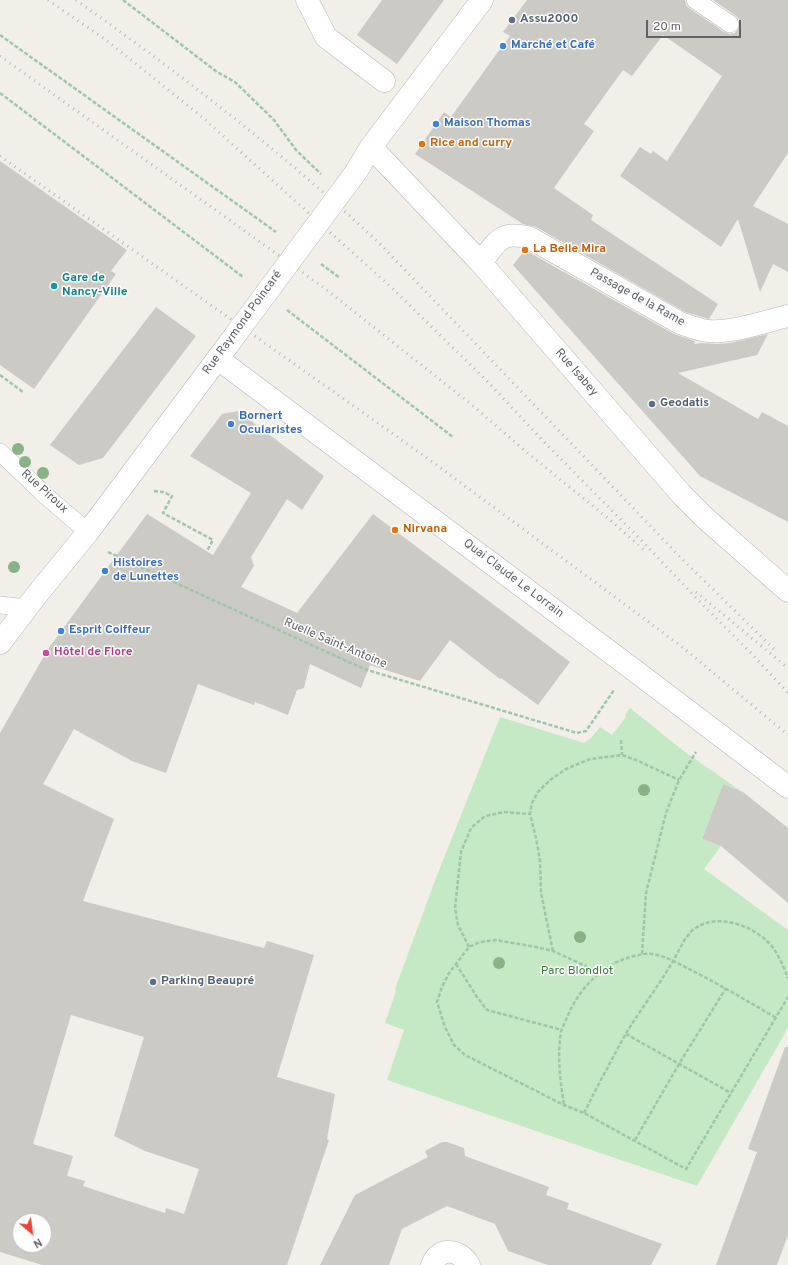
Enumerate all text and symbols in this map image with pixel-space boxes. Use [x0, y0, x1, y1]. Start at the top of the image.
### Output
scale bar [648, 12, 743, 38]
place label: Assu2000 [520, 13, 578, 27]
marker: Assu2000 [507, 15, 517, 25]
text: 20 m [653, 19, 681, 35]
place label: Marché et Café [511, 39, 595, 53]
marker: Marché et Café [498, 41, 508, 51]
place label: Maison Thomas [444, 117, 531, 131]
marker: Maison Thomas [431, 119, 441, 129]
place label: Rice and curry [430, 137, 512, 151]
marker: Rice and curry [417, 139, 427, 149]
place label: La Belle Mira [533, 243, 606, 257]
marker: La Belle Mira [520, 245, 530, 255]
street label: Passage de la Rame [587, 266, 687, 330]
street label: Rue Raymond Poincaré [200, 268, 286, 378]
place label: Gare de Nancy-Ville [62, 272, 127, 300]
marker: Gare de Nancy-Ville [49, 281, 59, 291]
street label: Rue Isabey [551, 346, 601, 400]
place label: Geodatis [660, 397, 709, 411]
marker: Geodatis [647, 399, 657, 409]
place label: Bornert Ocularistes [239, 410, 302, 438]
marker: Bornert Ocularistes [226, 419, 236, 429]
street label: Rue Piroux [17, 467, 71, 517]
place label: Nirvana [403, 523, 447, 537]
marker: Nirvana [390, 525, 400, 535]
street label: Quai Claude Le Lorrain [460, 536, 566, 622]
place label: Histoires de Lunettes [113, 557, 179, 585]
marker: Histoires de Lunettes [100, 566, 110, 576]
street label: Ruelle Saint-Antoine [281, 616, 389, 672]
place label: Esprit Coiffeur [69, 624, 151, 638]
marker: Esprit Coiffeur [56, 626, 66, 636]
place label: Hôtel de Flore [54, 646, 132, 660]
marker: Hôtel de Flore [41, 648, 51, 658]
park label: Parc Blondlot [541, 965, 613, 979]
place label: Parking Beaupré [161, 975, 254, 989]
marker: Parking Beaupré [148, 977, 158, 987]
north arrow [12, 1213, 52, 1253]
text: N [30, 1235, 44, 1251]

